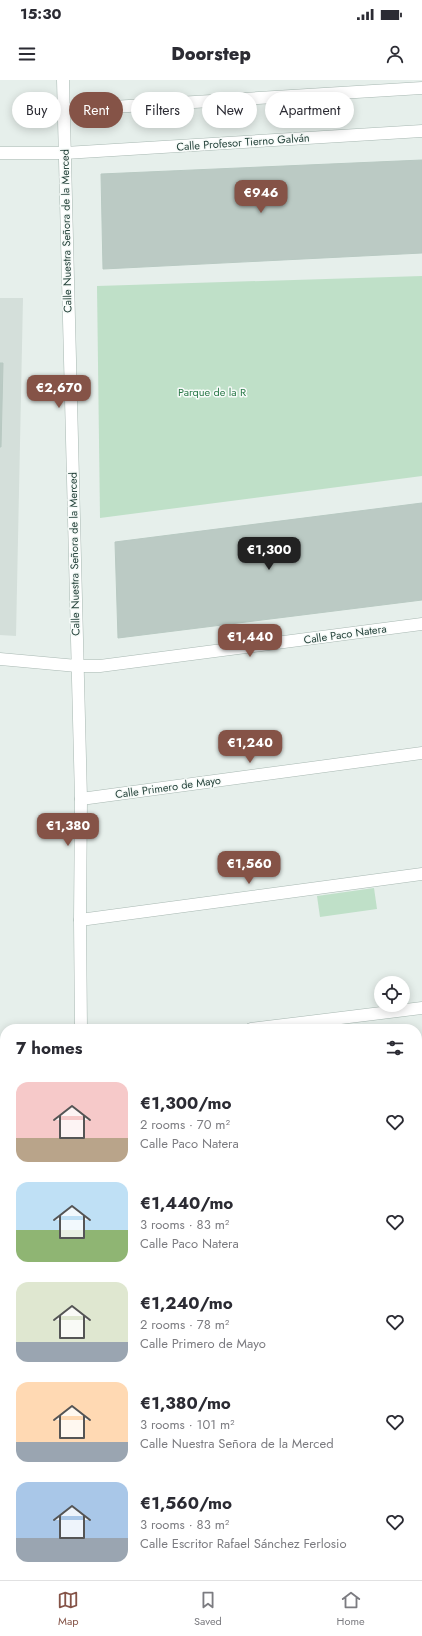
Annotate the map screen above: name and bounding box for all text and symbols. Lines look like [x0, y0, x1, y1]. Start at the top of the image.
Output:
text: 15:30 [20, 3, 61, 25]
text: Doorstep [171, 41, 251, 67]
icon: menu [16, 43, 38, 65]
icon: person [384, 43, 406, 65]
chip: Buy [12, 92, 61, 128]
chip: Rent [69, 92, 123, 128]
chip: Filters [131, 92, 194, 128]
chip: New [202, 92, 257, 128]
chip: Apartment [265, 92, 354, 128]
street label: Calle Profesor Tierno Galván [176, 129, 310, 155]
street label: Calle Nuestra Señora de la Merced [57, 149, 75, 313]
pin: €946 [237, 180, 285, 214]
text: €946 [244, 183, 278, 202]
pin: €2,670 [26, 375, 92, 409]
text: €2,670 [36, 378, 82, 397]
park label: Parque de la R [178, 384, 247, 400]
street label: Calle Nuestra Señora de la Merced [65, 472, 83, 636]
pin: €1,300 [236, 537, 302, 571]
text: €1,300 [247, 540, 291, 559]
street label: Calle Paco Natera [302, 620, 388, 648]
pin: €1,440 [217, 624, 283, 658]
text: €1,440 [227, 627, 273, 646]
pin: €1,240 [217, 730, 283, 764]
text: €1,240 [227, 733, 273, 752]
street label: Calle Primero de Mayo [114, 772, 222, 802]
pin: €1,380 [35, 813, 101, 847]
text: €1,380 [46, 816, 90, 835]
pin: €1,560 [216, 851, 282, 885]
text: €1,560 [226, 854, 272, 873]
map controls [374, 976, 410, 1012]
button: locate [374, 976, 410, 1012]
text: 7 homes [16, 1036, 83, 1060]
icon: filters [384, 1037, 406, 1059]
text: €1,300/mo [140, 1091, 231, 1115]
icon: home [48, 1098, 96, 1146]
icon: heart [384, 1111, 406, 1133]
text: 2 rooms · 70 m² [140, 1115, 230, 1134]
text: Calle Paco Natera [140, 1134, 239, 1153]
text: €1,440/mo [140, 1191, 233, 1215]
icon: home [48, 1198, 96, 1246]
icon: heart [384, 1211, 406, 1233]
text: 3 rooms · 83 m² [140, 1215, 229, 1234]
text: Calle Paco Natera [140, 1234, 239, 1253]
text: €1,240/mo [140, 1291, 233, 1315]
icon: home [48, 1298, 96, 1346]
icon: heart [384, 1311, 406, 1333]
text: 2 rooms · 78 m² [140, 1315, 229, 1334]
text: Calle Primero de Mayo [140, 1334, 266, 1353]
text: €1,380/mo [140, 1391, 231, 1415]
icon: home [48, 1398, 96, 1446]
icon: heart [384, 1411, 406, 1433]
text: 3 rooms · 101 m² [140, 1415, 235, 1434]
text: Calle Nuestra Señora de la Merced [140, 1434, 334, 1453]
text: €1,560/mo [140, 1491, 232, 1515]
icon: home [48, 1498, 96, 1546]
icon: heart [384, 1511, 406, 1533]
text: 3 rooms · 83 m² [140, 1515, 229, 1534]
text: Calle Escritor Rafael Sánchez Ferlosio [140, 1534, 347, 1553]
tab: Map [57, 1589, 79, 1629]
tab: Saved [194, 1589, 222, 1629]
tab: Home [337, 1589, 365, 1629]

